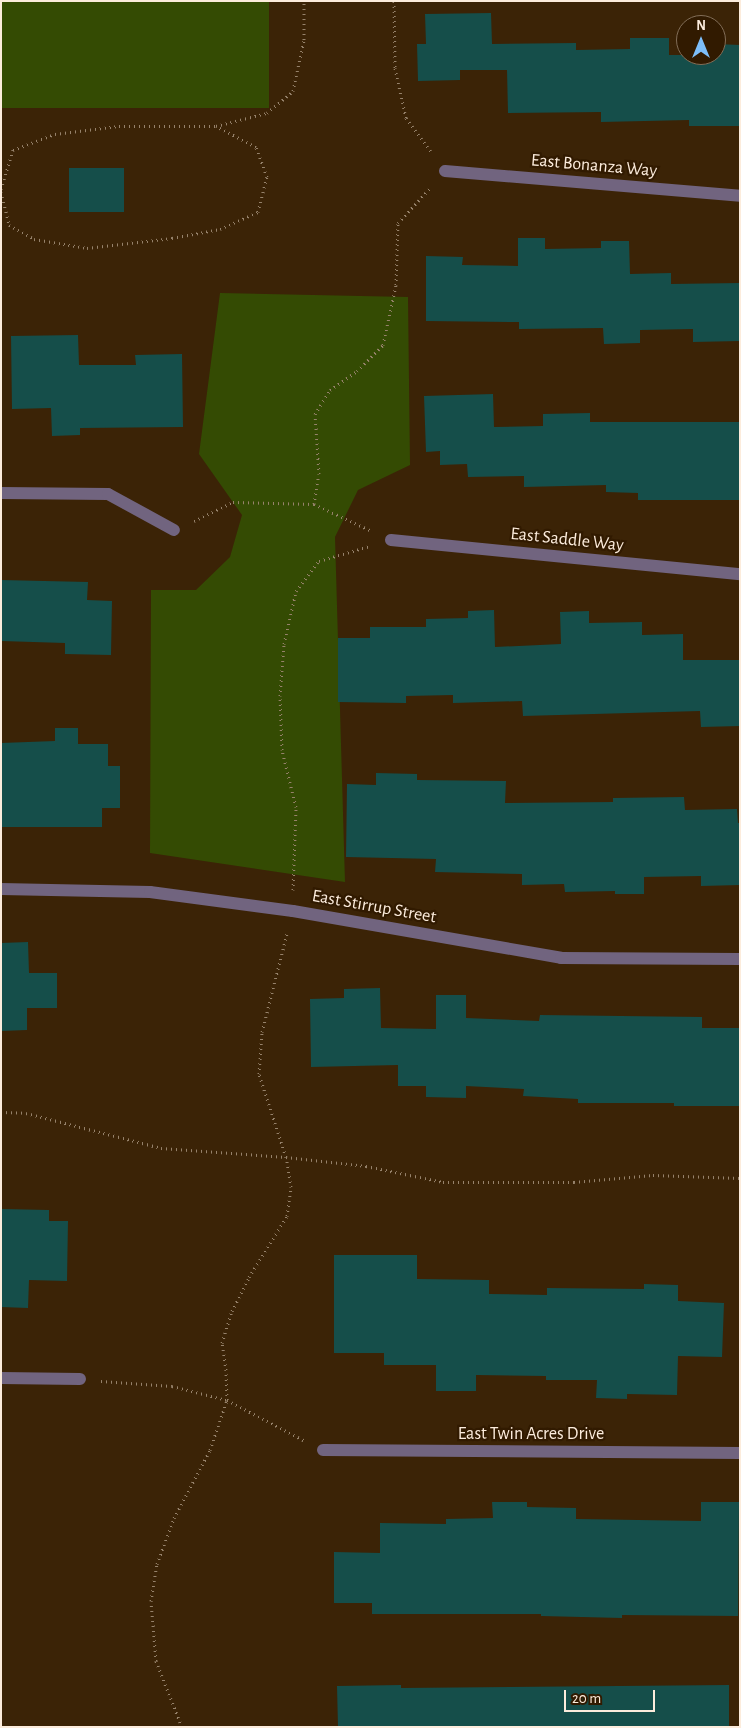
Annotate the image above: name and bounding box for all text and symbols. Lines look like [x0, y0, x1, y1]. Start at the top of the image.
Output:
north arrow [676, 15, 726, 65]
text: N [696, 19, 706, 33]
street label: East Bonanza Way [530, 150, 658, 182]
street label: East Saddle Way [509, 523, 625, 557]
street label: East Stirrup Street [310, 885, 438, 929]
street label: East Twin Acres Drive [458, 1423, 604, 1445]
scale bar [566, 1680, 657, 1712]
text: 20 m [572, 1691, 601, 1706]

